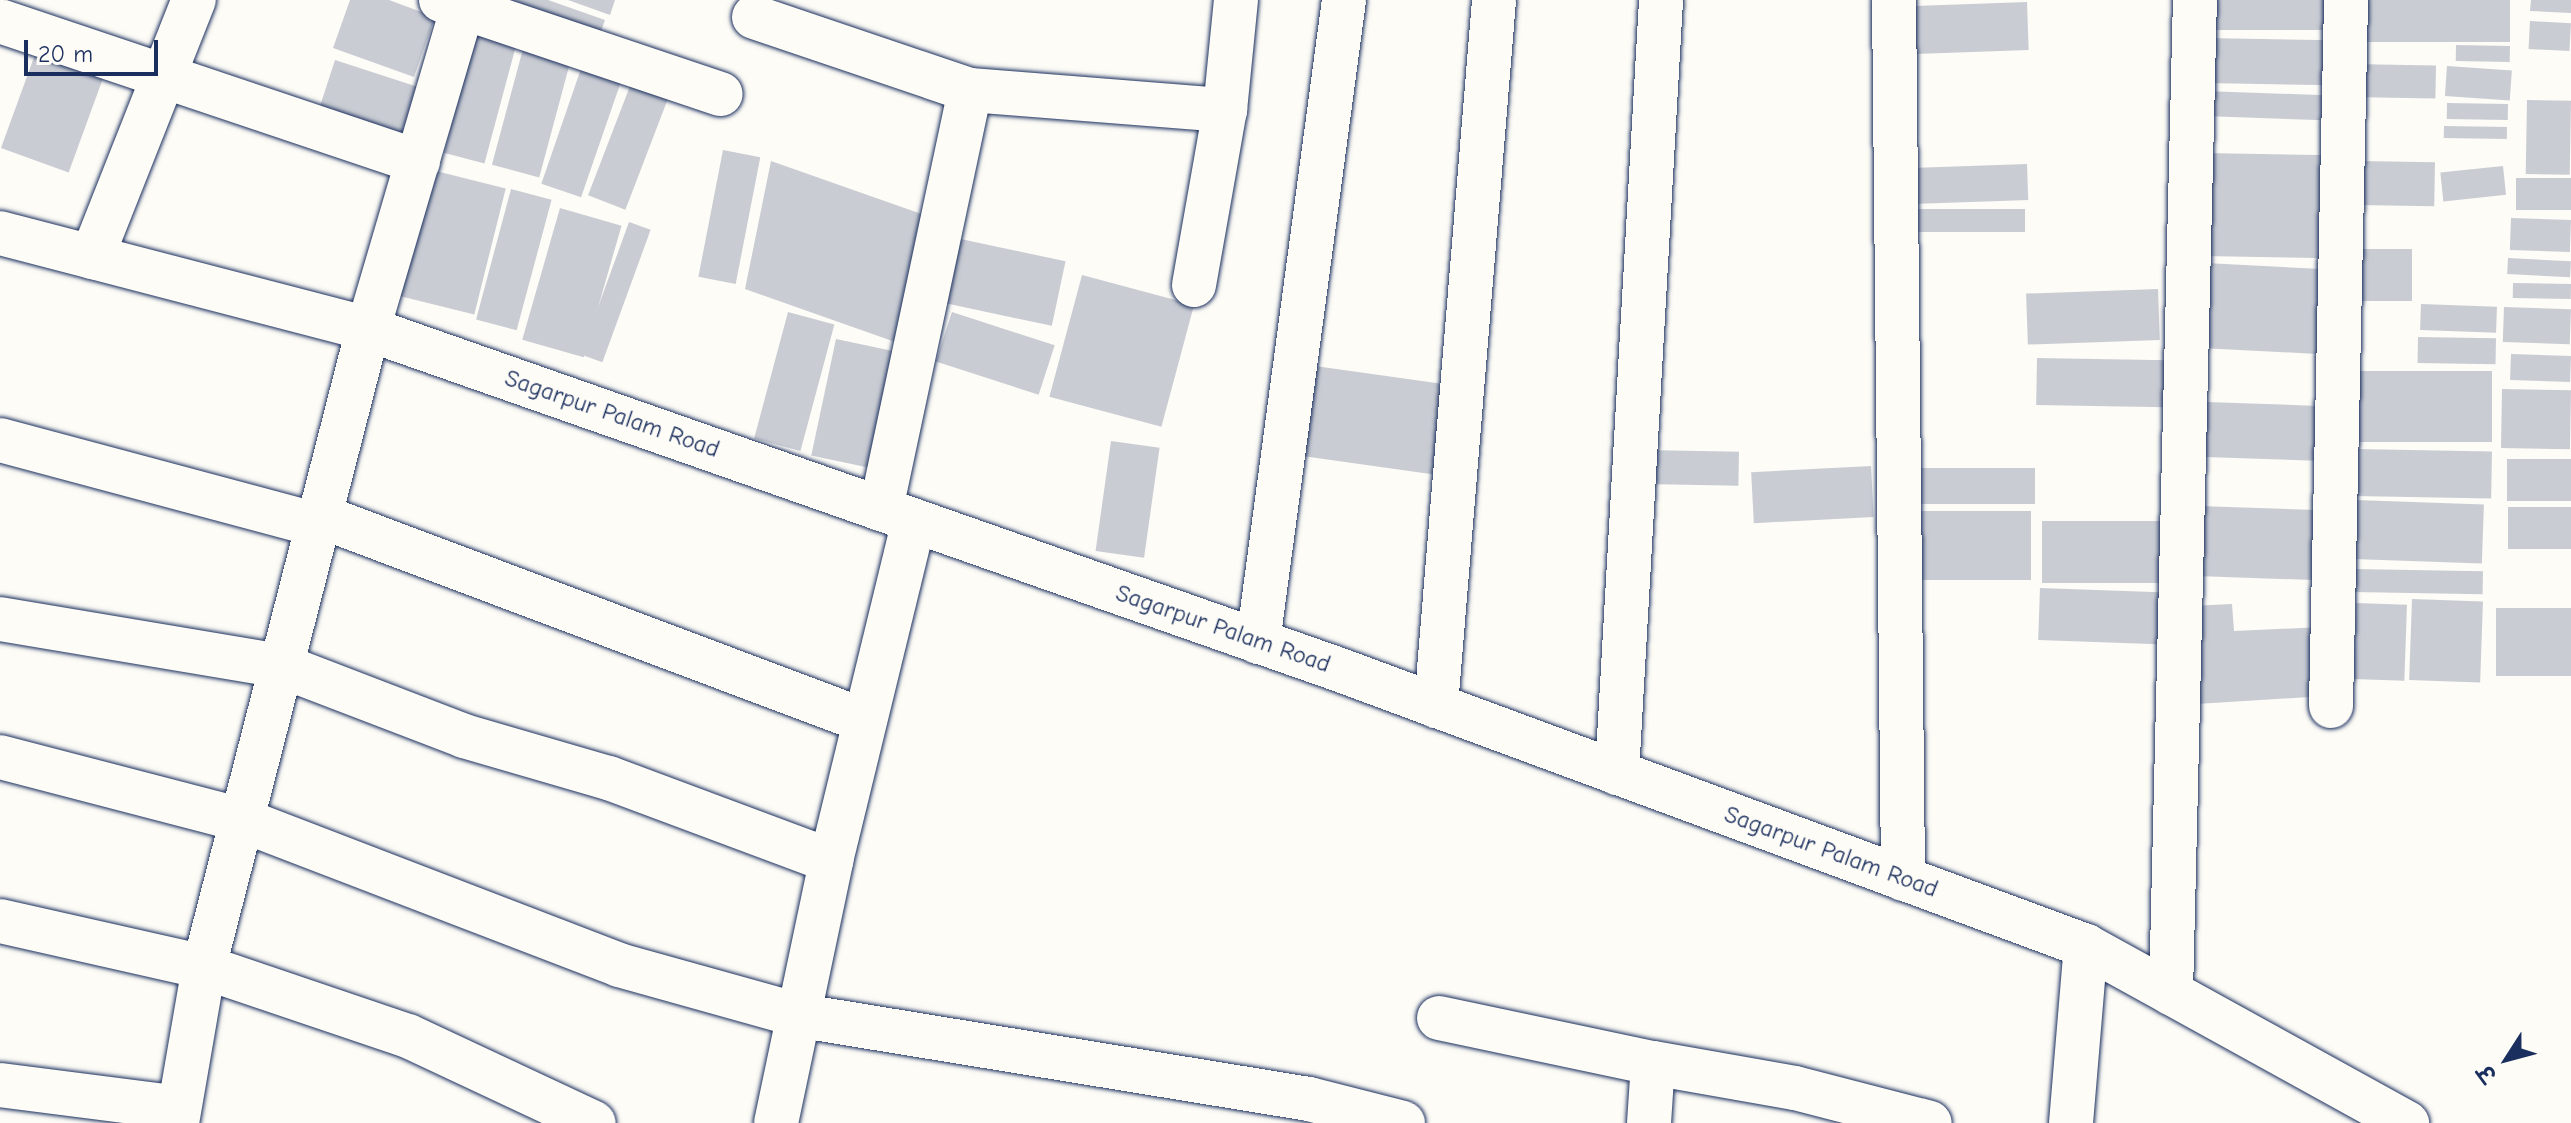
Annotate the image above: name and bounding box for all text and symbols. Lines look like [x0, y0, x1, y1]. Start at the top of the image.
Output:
scale bar [28, 24, 162, 74]
text: 20 m [38, 40, 93, 68]
street label: Sagarpur Palam Road [501, 364, 723, 464]
street label: Sagarpur Palam Road [1112, 579, 1334, 679]
street label: Sagarpur Palam Road [1720, 800, 1942, 904]
north arrow [2467, 1019, 2547, 1099]
text: उ [2473, 1060, 2502, 1087]

